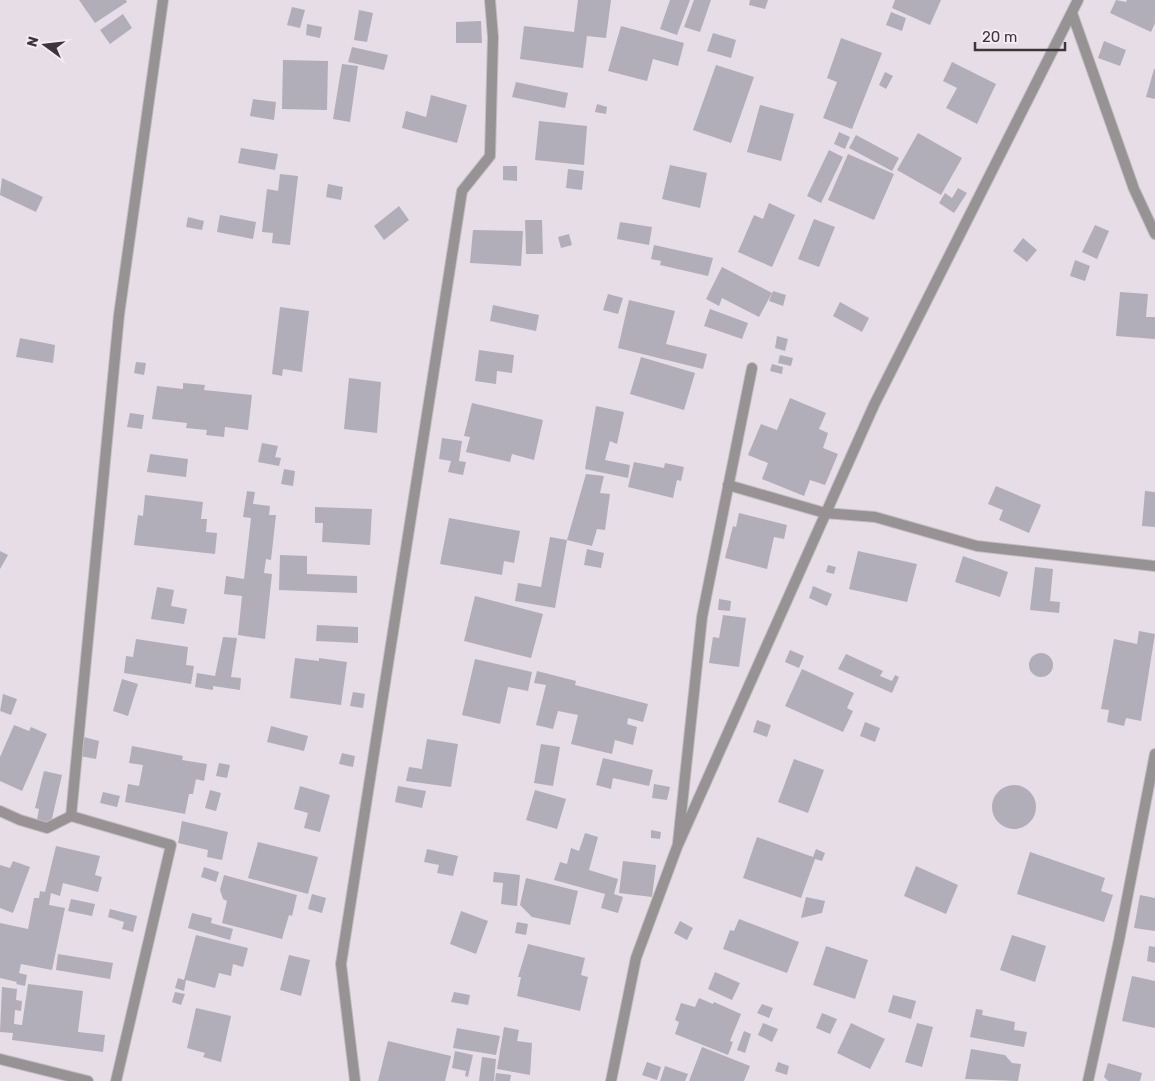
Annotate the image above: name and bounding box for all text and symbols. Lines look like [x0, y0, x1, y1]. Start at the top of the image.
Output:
north arrow [20, 20, 70, 70]
scale bar [975, 20, 1065, 52]
text: 20 m [982, 28, 1017, 46]
text: N [23, 35, 42, 49]

